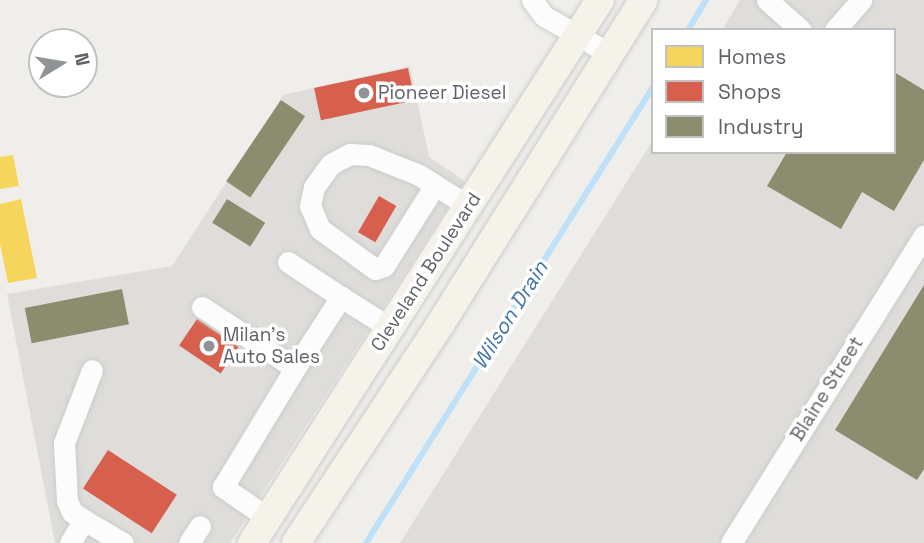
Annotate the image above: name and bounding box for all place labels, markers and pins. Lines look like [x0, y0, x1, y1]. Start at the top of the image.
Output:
place label: Pioneer Diesel [378, 82, 506, 104]
marker: Pioneer Diesel [356, 85, 372, 101]
place label: Milan's Auto Sales [223, 324, 320, 368]
marker: Milan's Auto Sales [201, 338, 217, 354]

